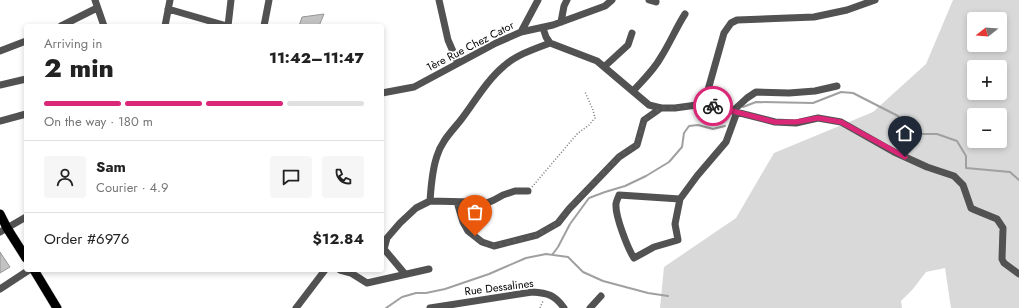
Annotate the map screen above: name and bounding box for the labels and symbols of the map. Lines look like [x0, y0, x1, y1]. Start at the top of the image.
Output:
north arrow [967, 12, 1007, 52]
street label: 1ère Rue Chez Cator [423, 17, 517, 75]
courier [693, 86, 733, 126]
pin [888, 116, 922, 157]
pin [458, 195, 492, 236]
street label: Rue Dessalines [464, 275, 535, 299]

